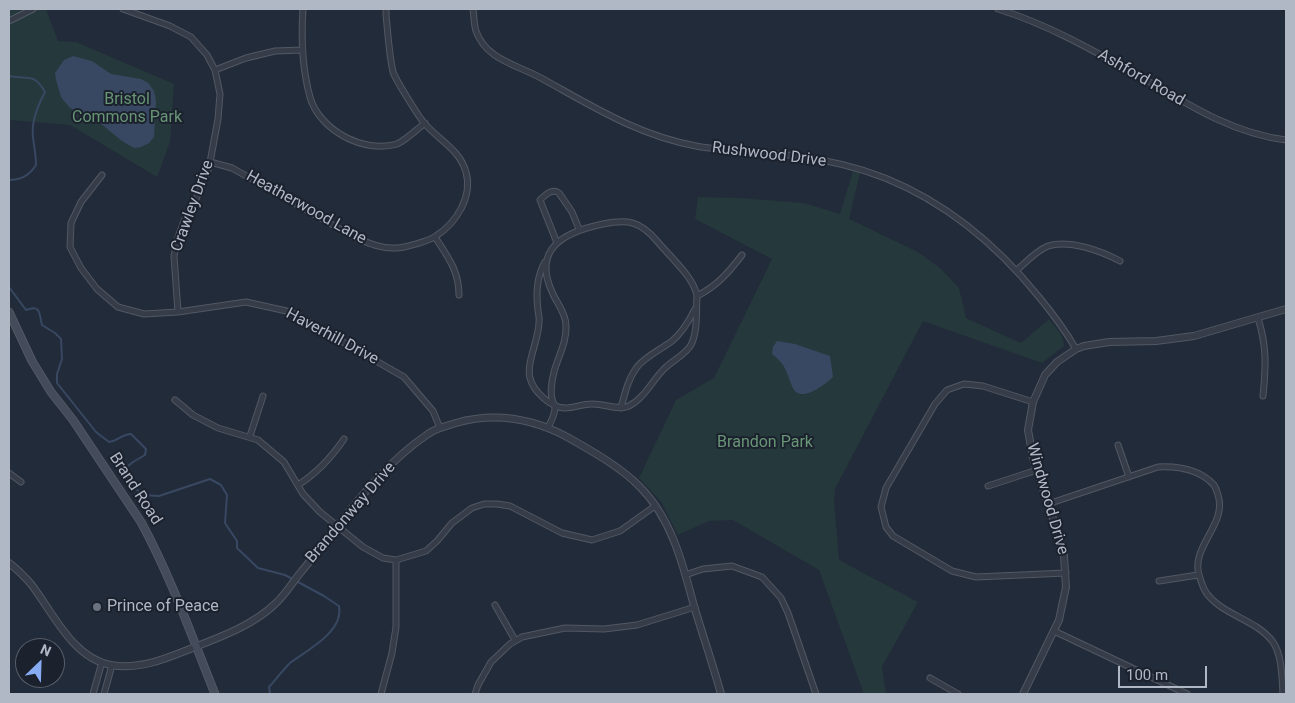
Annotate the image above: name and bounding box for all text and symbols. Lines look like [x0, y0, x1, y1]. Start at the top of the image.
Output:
street label: Ashford Road [1094, 45, 1188, 111]
park label: Bristol Commons Park [72, 90, 182, 128]
street label: Rushwood Drive [711, 138, 827, 172]
street label: Crawley Drive [168, 158, 218, 254]
street label: Heatherwood Lane [242, 167, 370, 249]
street label: Haverhill Drive [282, 305, 382, 369]
park label: Brandon Park [717, 433, 813, 453]
street label: Windwood Drive [1022, 441, 1072, 557]
street label: Brand Road [105, 449, 165, 529]
street label: Brandonway Drive [302, 459, 400, 567]
place label: Prince of Peace [107, 597, 219, 617]
marker: Prince of Peace [91, 601, 103, 613]
north arrow [15, 638, 65, 688]
text: N [38, 641, 53, 660]
scale bar [1120, 656, 1209, 688]
text: 100 m [1126, 666, 1168, 684]

